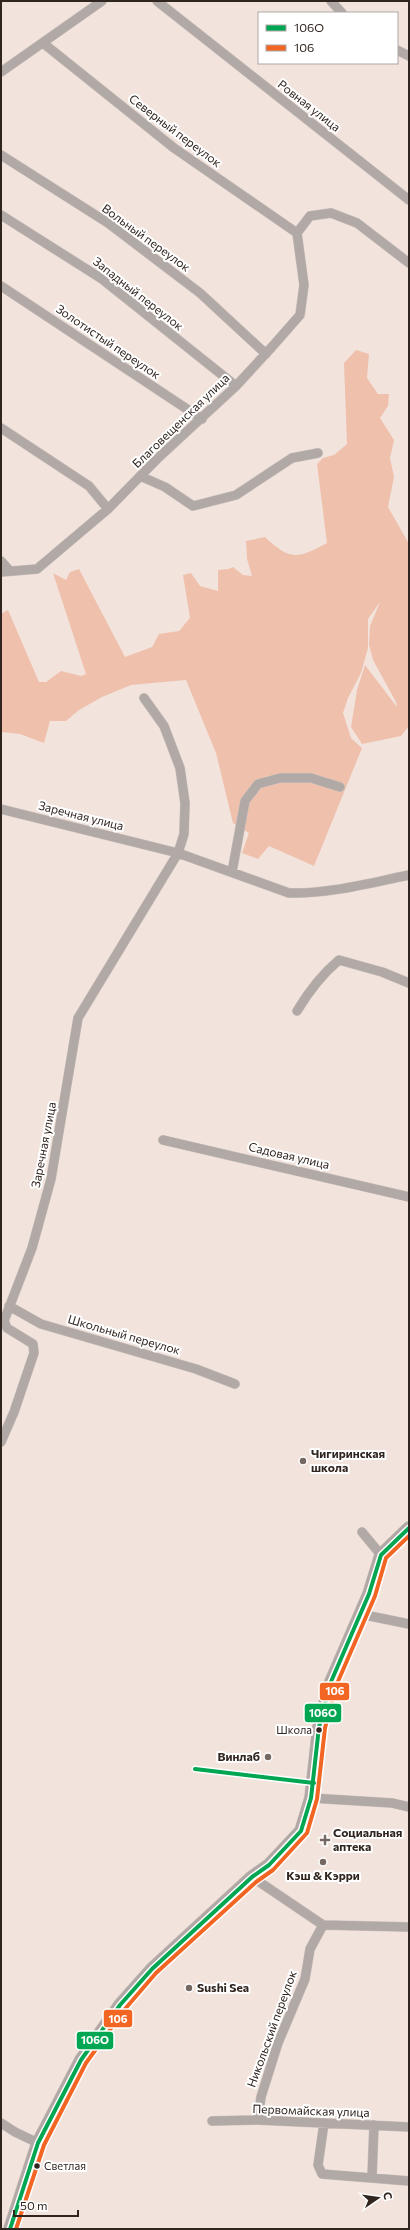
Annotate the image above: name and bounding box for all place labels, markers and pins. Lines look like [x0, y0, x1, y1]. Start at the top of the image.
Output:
place label: Чигиринская школа [311, 1446, 385, 1474]
marker: Чигиринская школа [298, 1456, 308, 1466]
place label: Школа [276, 1723, 312, 1736]
marker: Школа [314, 1725, 324, 1735]
place label: Винлаб [217, 1749, 260, 1763]
marker: Винлаб [263, 1752, 273, 1762]
place label: Социальная аптека [333, 1825, 402, 1853]
marker: Социальная аптека [320, 1835, 330, 1845]
marker: Кэш & Кэрри [318, 1857, 328, 1867]
place label: Кэш & Кэрри [286, 1868, 360, 1882]
place label: Sushi Sea [197, 1980, 249, 1994]
marker: Sushi Sea [184, 1983, 194, 1993]
place label: Светлая [44, 2159, 86, 2172]
marker: Светлая [32, 2161, 42, 2171]

